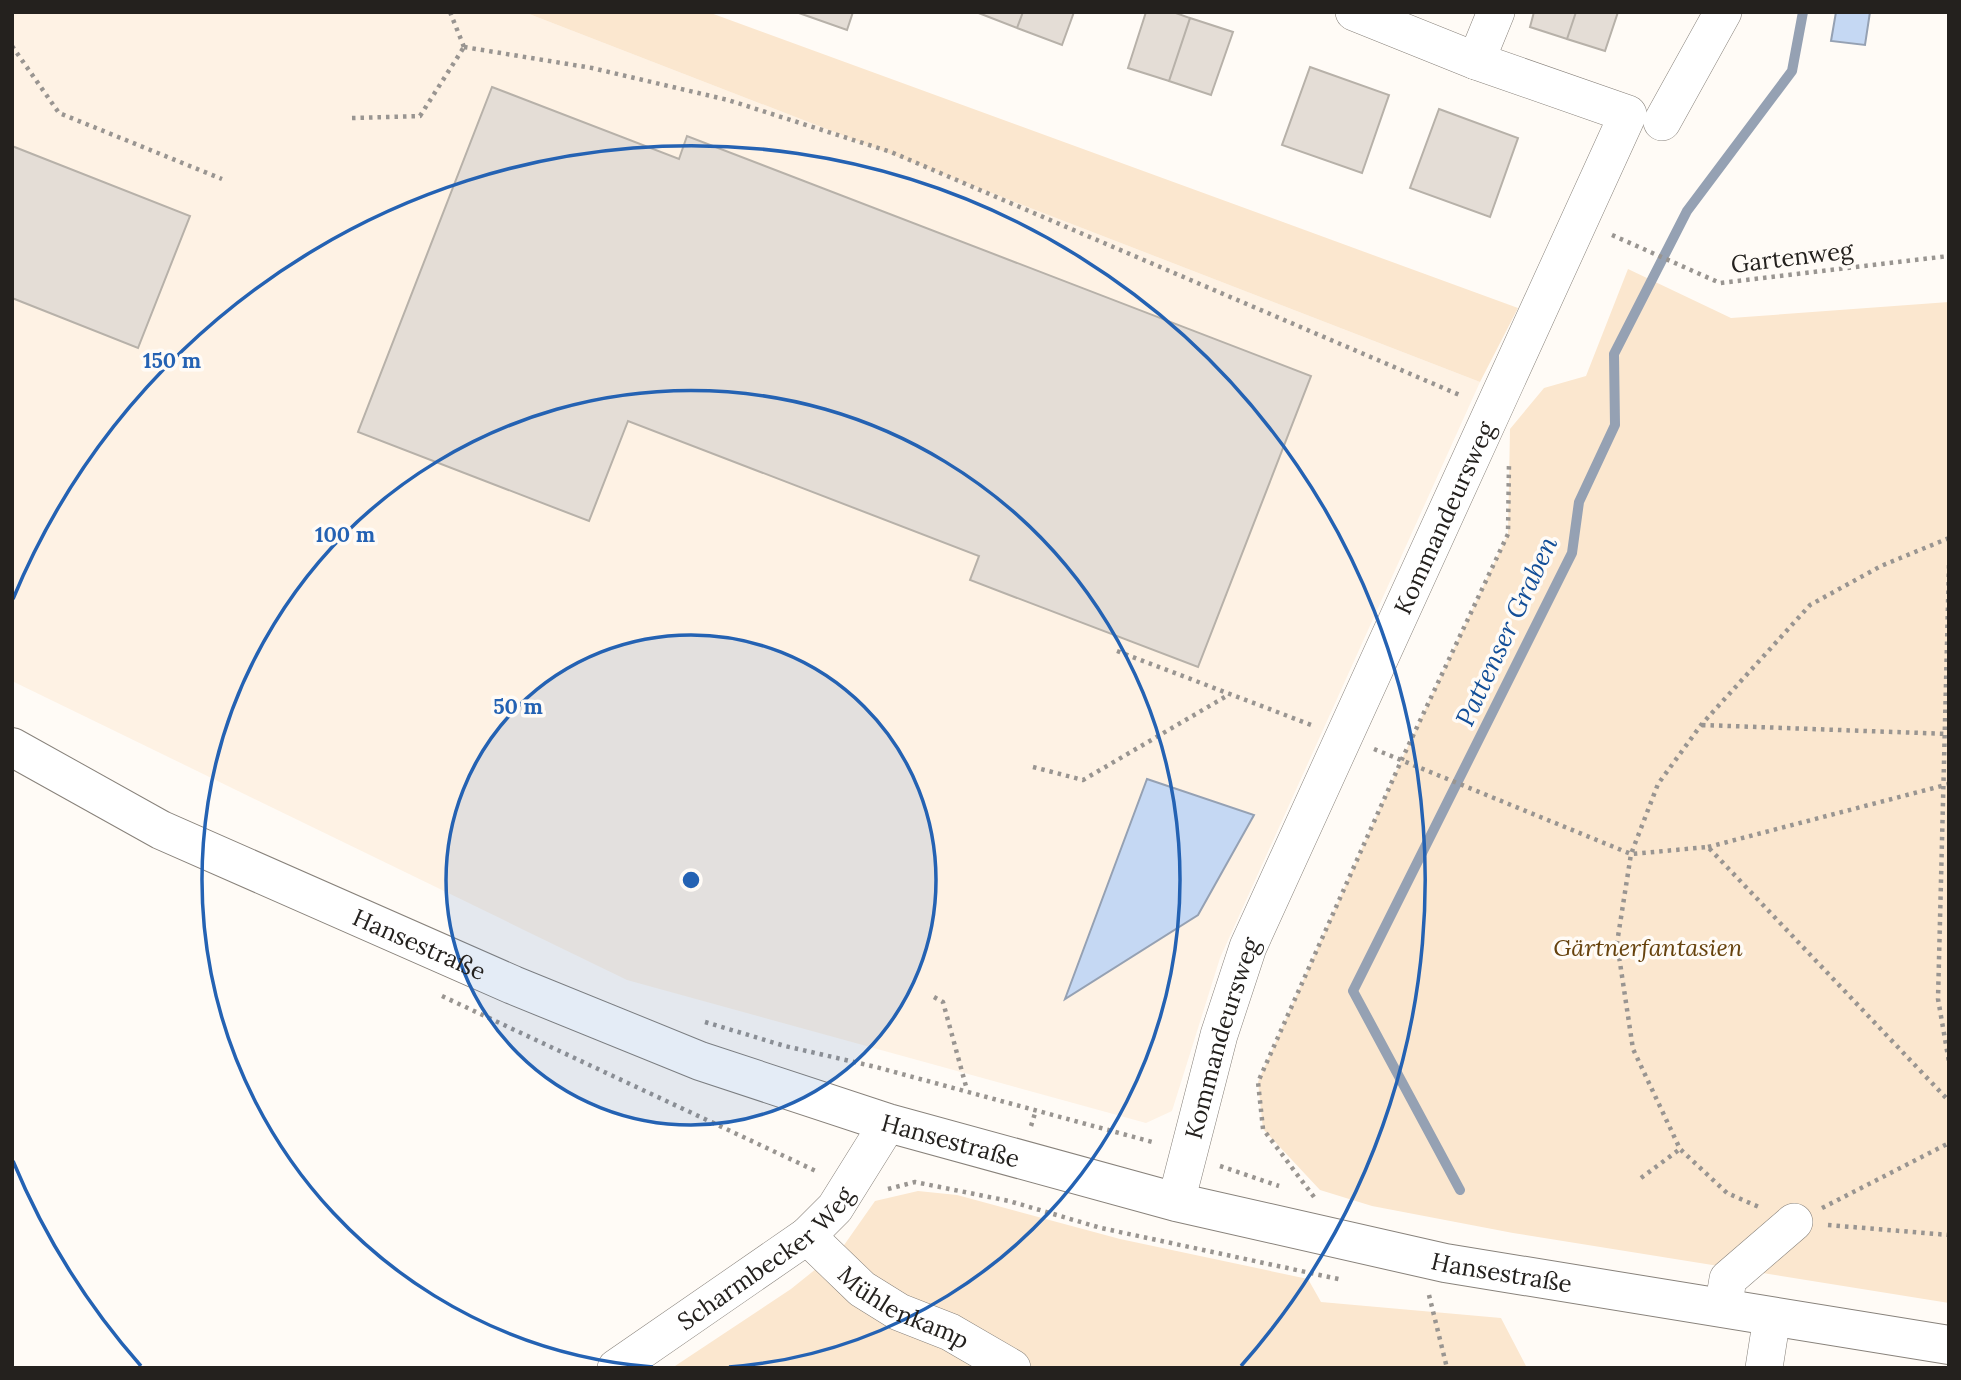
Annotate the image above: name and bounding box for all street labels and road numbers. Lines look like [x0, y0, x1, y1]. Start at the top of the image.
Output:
street label: Gartenweg [1729, 234, 1856, 280]
street label: Kommandeursweg [1386, 416, 1502, 619]
street label: Hansestraße [348, 901, 491, 987]
street label: Kommandeursweg [1177, 932, 1266, 1142]
street label: Hansestraße [878, 1106, 1023, 1174]
street label: Scharmbecker Weg [671, 1180, 860, 1337]
street label: Hansestraße [1428, 1245, 1574, 1299]
street label: Mühlenkamp [832, 1259, 975, 1356]

